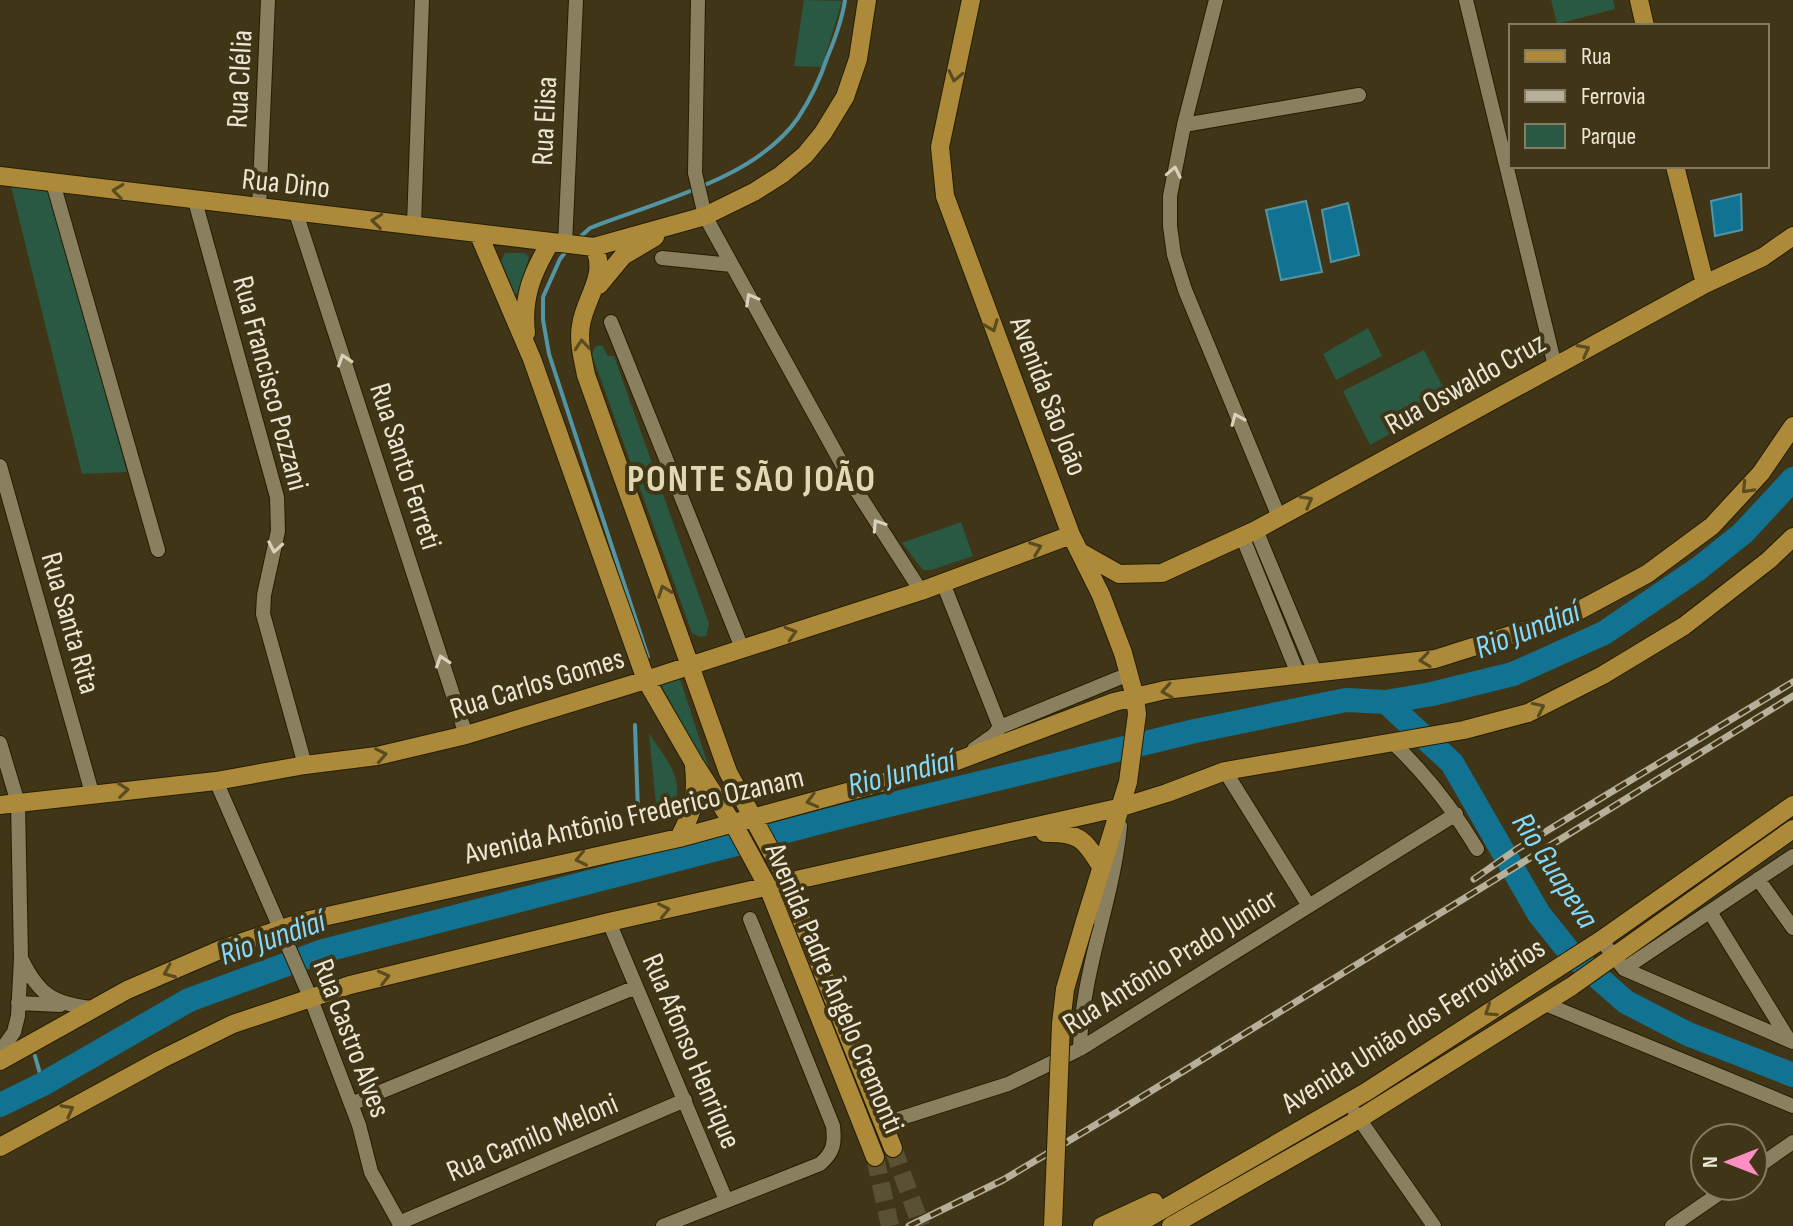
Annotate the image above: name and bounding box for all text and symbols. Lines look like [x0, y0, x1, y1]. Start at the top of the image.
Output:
legend [1509, 24, 1769, 168]
street label: Rua Clélia [219, 29, 261, 129]
text: Rua [1581, 42, 1611, 71]
one-way arrow [947, 69, 964, 83]
street label: Rua Elisa [525, 76, 565, 166]
text: Ferrovia [1581, 82, 1646, 111]
text: Parque [1581, 122, 1636, 151]
street label: Rua Dino [240, 161, 332, 207]
one-way arrow [1165, 165, 1182, 178]
one-way arrow [112, 183, 125, 200]
one-way arrow [370, 213, 383, 230]
street label: Rua Francisco Pozzani [224, 272, 316, 494]
one-way arrow [745, 292, 760, 307]
street label: Avenida São João [1001, 311, 1095, 481]
one-way arrow [982, 318, 999, 332]
street label: Rua Oswaldo Cruz [1379, 325, 1552, 443]
one-way arrow [574, 338, 591, 351]
one-way arrow [1575, 344, 1590, 360]
one-way arrow [338, 354, 354, 368]
street label: Rua Santo Ferreti [361, 379, 449, 554]
one-way arrow [1231, 413, 1247, 427]
district label: PONTE SÃO JOÃO [627, 457, 877, 502]
one-way arrow [1741, 479, 1756, 493]
one-way arrow [1298, 496, 1313, 511]
one-way arrow [873, 519, 888, 534]
one-way arrow [268, 541, 285, 554]
one-way arrow [1028, 541, 1042, 558]
street label: Rua Santa Rita [33, 548, 107, 698]
one-way arrow [657, 585, 674, 599]
water label: Rio Jundiaí [1470, 592, 1588, 668]
one-way arrow [783, 626, 797, 642]
street label: Rua Carlos Gomes [446, 640, 629, 727]
one-way arrow [1418, 651, 1431, 668]
one-way arrow [435, 654, 451, 668]
one-way arrow [1160, 682, 1173, 699]
one-way arrow [1530, 702, 1545, 718]
water label: Rio Jundiaí [844, 741, 962, 806]
one-way arrow [373, 747, 387, 764]
street label: Avenida Antônio Frederico Ozanam [460, 759, 807, 873]
one-way arrow [117, 782, 130, 799]
one-way arrow [805, 792, 819, 809]
water label: Rio Guapeva [1503, 806, 1607, 936]
street label: Avenida Padre Ângelo Cremonti [756, 837, 912, 1139]
one-way arrow [574, 850, 588, 867]
street label: Rua Antônio Prado Junior [1057, 881, 1285, 1042]
water label: Rio Jundiaí [215, 901, 333, 975]
one-way arrow [657, 902, 670, 919]
street label: Avenida União dos Ferroviários [1274, 930, 1552, 1122]
street label: Rua Afonso Henrique [634, 948, 748, 1154]
street label: Rua Castro Alves [304, 954, 398, 1123]
one-way arrow [163, 963, 177, 979]
one-way arrow [377, 969, 390, 986]
one-way arrow [1485, 1001, 1499, 1016]
street label: Rua Camilo Meloni [441, 1086, 623, 1190]
one-way arrow [60, 1104, 74, 1120]
north arrow [1689, 1122, 1769, 1202]
text: N [1697, 1156, 1724, 1168]

